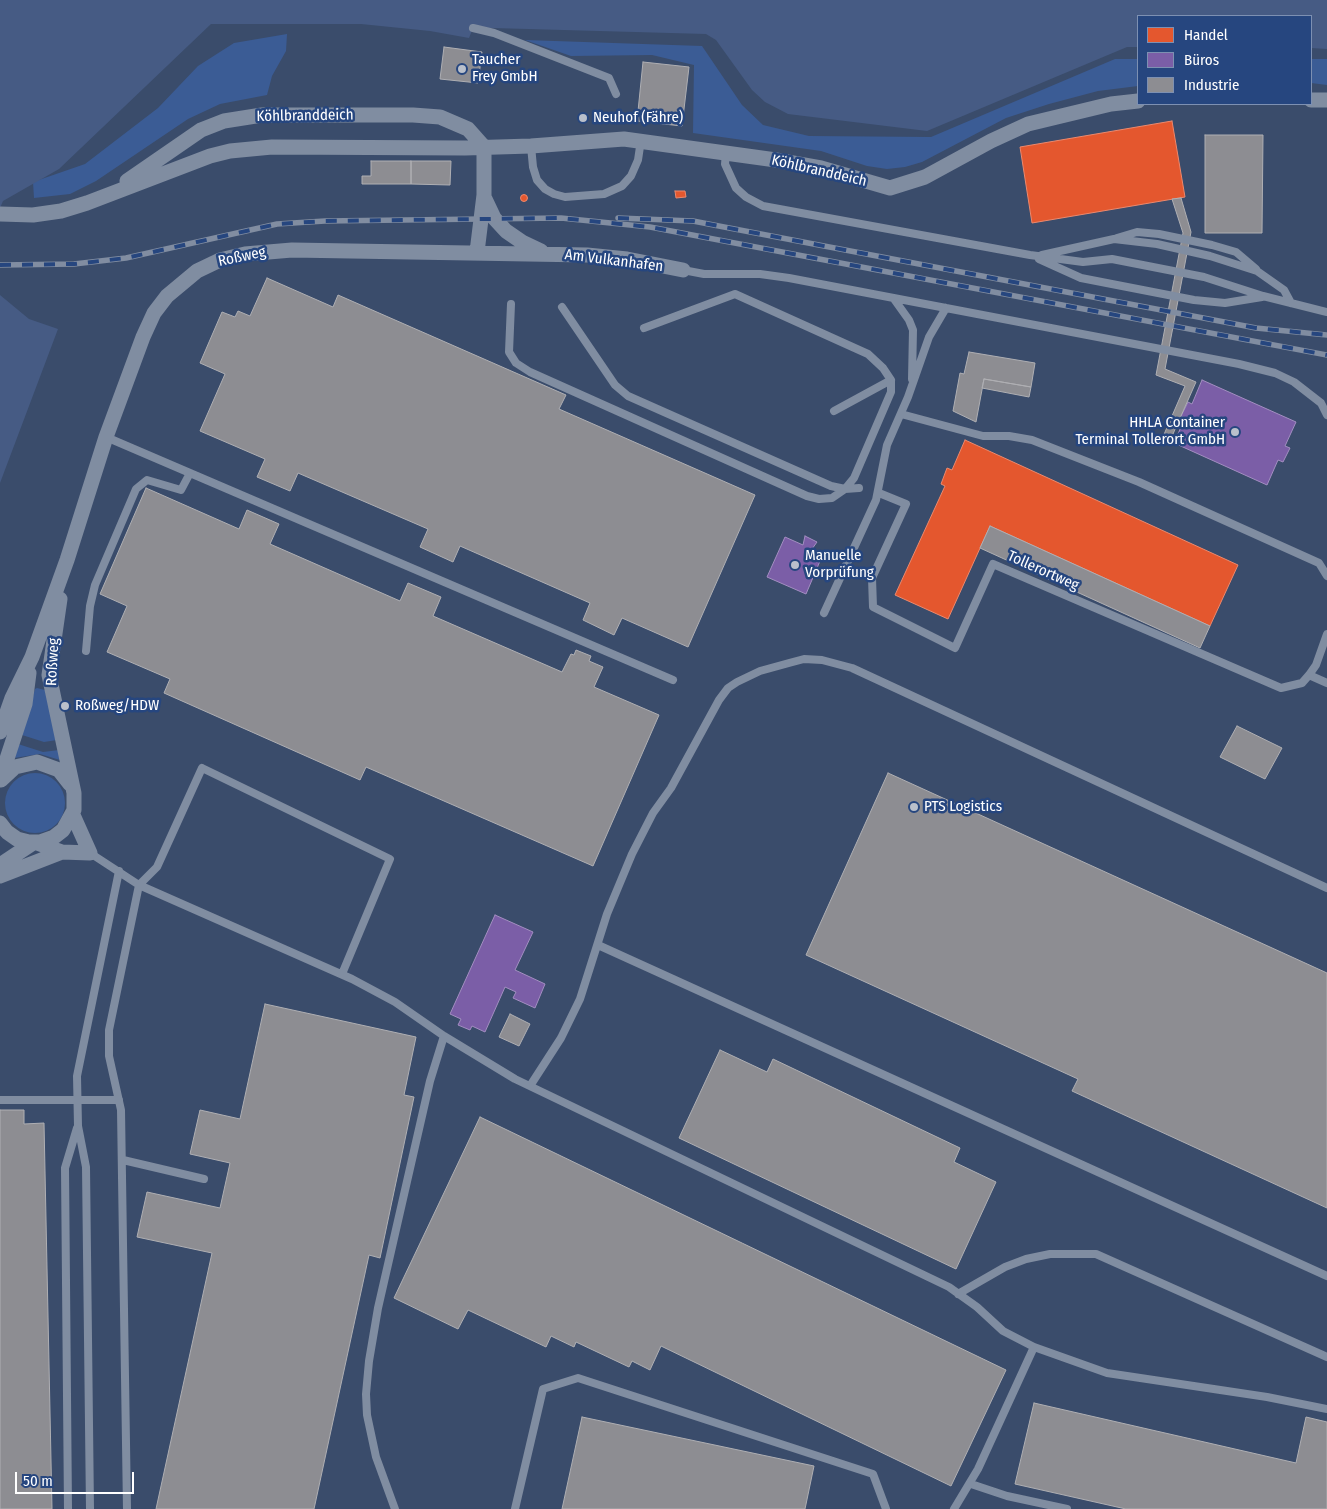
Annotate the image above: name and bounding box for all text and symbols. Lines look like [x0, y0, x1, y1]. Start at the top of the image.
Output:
legend [1137, 15, 1312, 105]
text: Handel [1184, 26, 1228, 44]
place label: Taucher Frey GmbH [472, 51, 538, 86]
text: Büros [1184, 51, 1219, 69]
marker: Taucher Frey GmbH [456, 63, 468, 75]
text: Industrie [1184, 76, 1239, 94]
street label: Köhlbranddeich [256, 106, 354, 126]
place label: Neuhof (Fähre) [593, 109, 683, 127]
marker: Neuhof (Fähre) [577, 112, 589, 124]
street label: Köhlbranddeich [770, 151, 868, 191]
street label: Roßweg [217, 243, 267, 271]
street label: Am Vulkanhafen [564, 246, 664, 276]
place label: HHLA Container Terminal Tollerort GmbH [1075, 414, 1225, 449]
marker: HHLA Container Terminal Tollerort GmbH [1229, 426, 1241, 438]
place label: Manuelle Vorprüfung [805, 547, 874, 582]
street label: Tollerortweg [1004, 547, 1082, 595]
marker: Manuelle Vorprüfung [789, 559, 801, 571]
street label: Roßweg [43, 638, 63, 686]
place label: Roßweg/HDW [75, 697, 159, 715]
marker: Roßweg/HDW [59, 700, 71, 712]
place label: PTS Logistics [924, 798, 1002, 816]
marker: PTS Logistics [908, 801, 920, 813]
scale bar [18, 1462, 136, 1494]
text: 50 m [23, 1472, 53, 1490]

